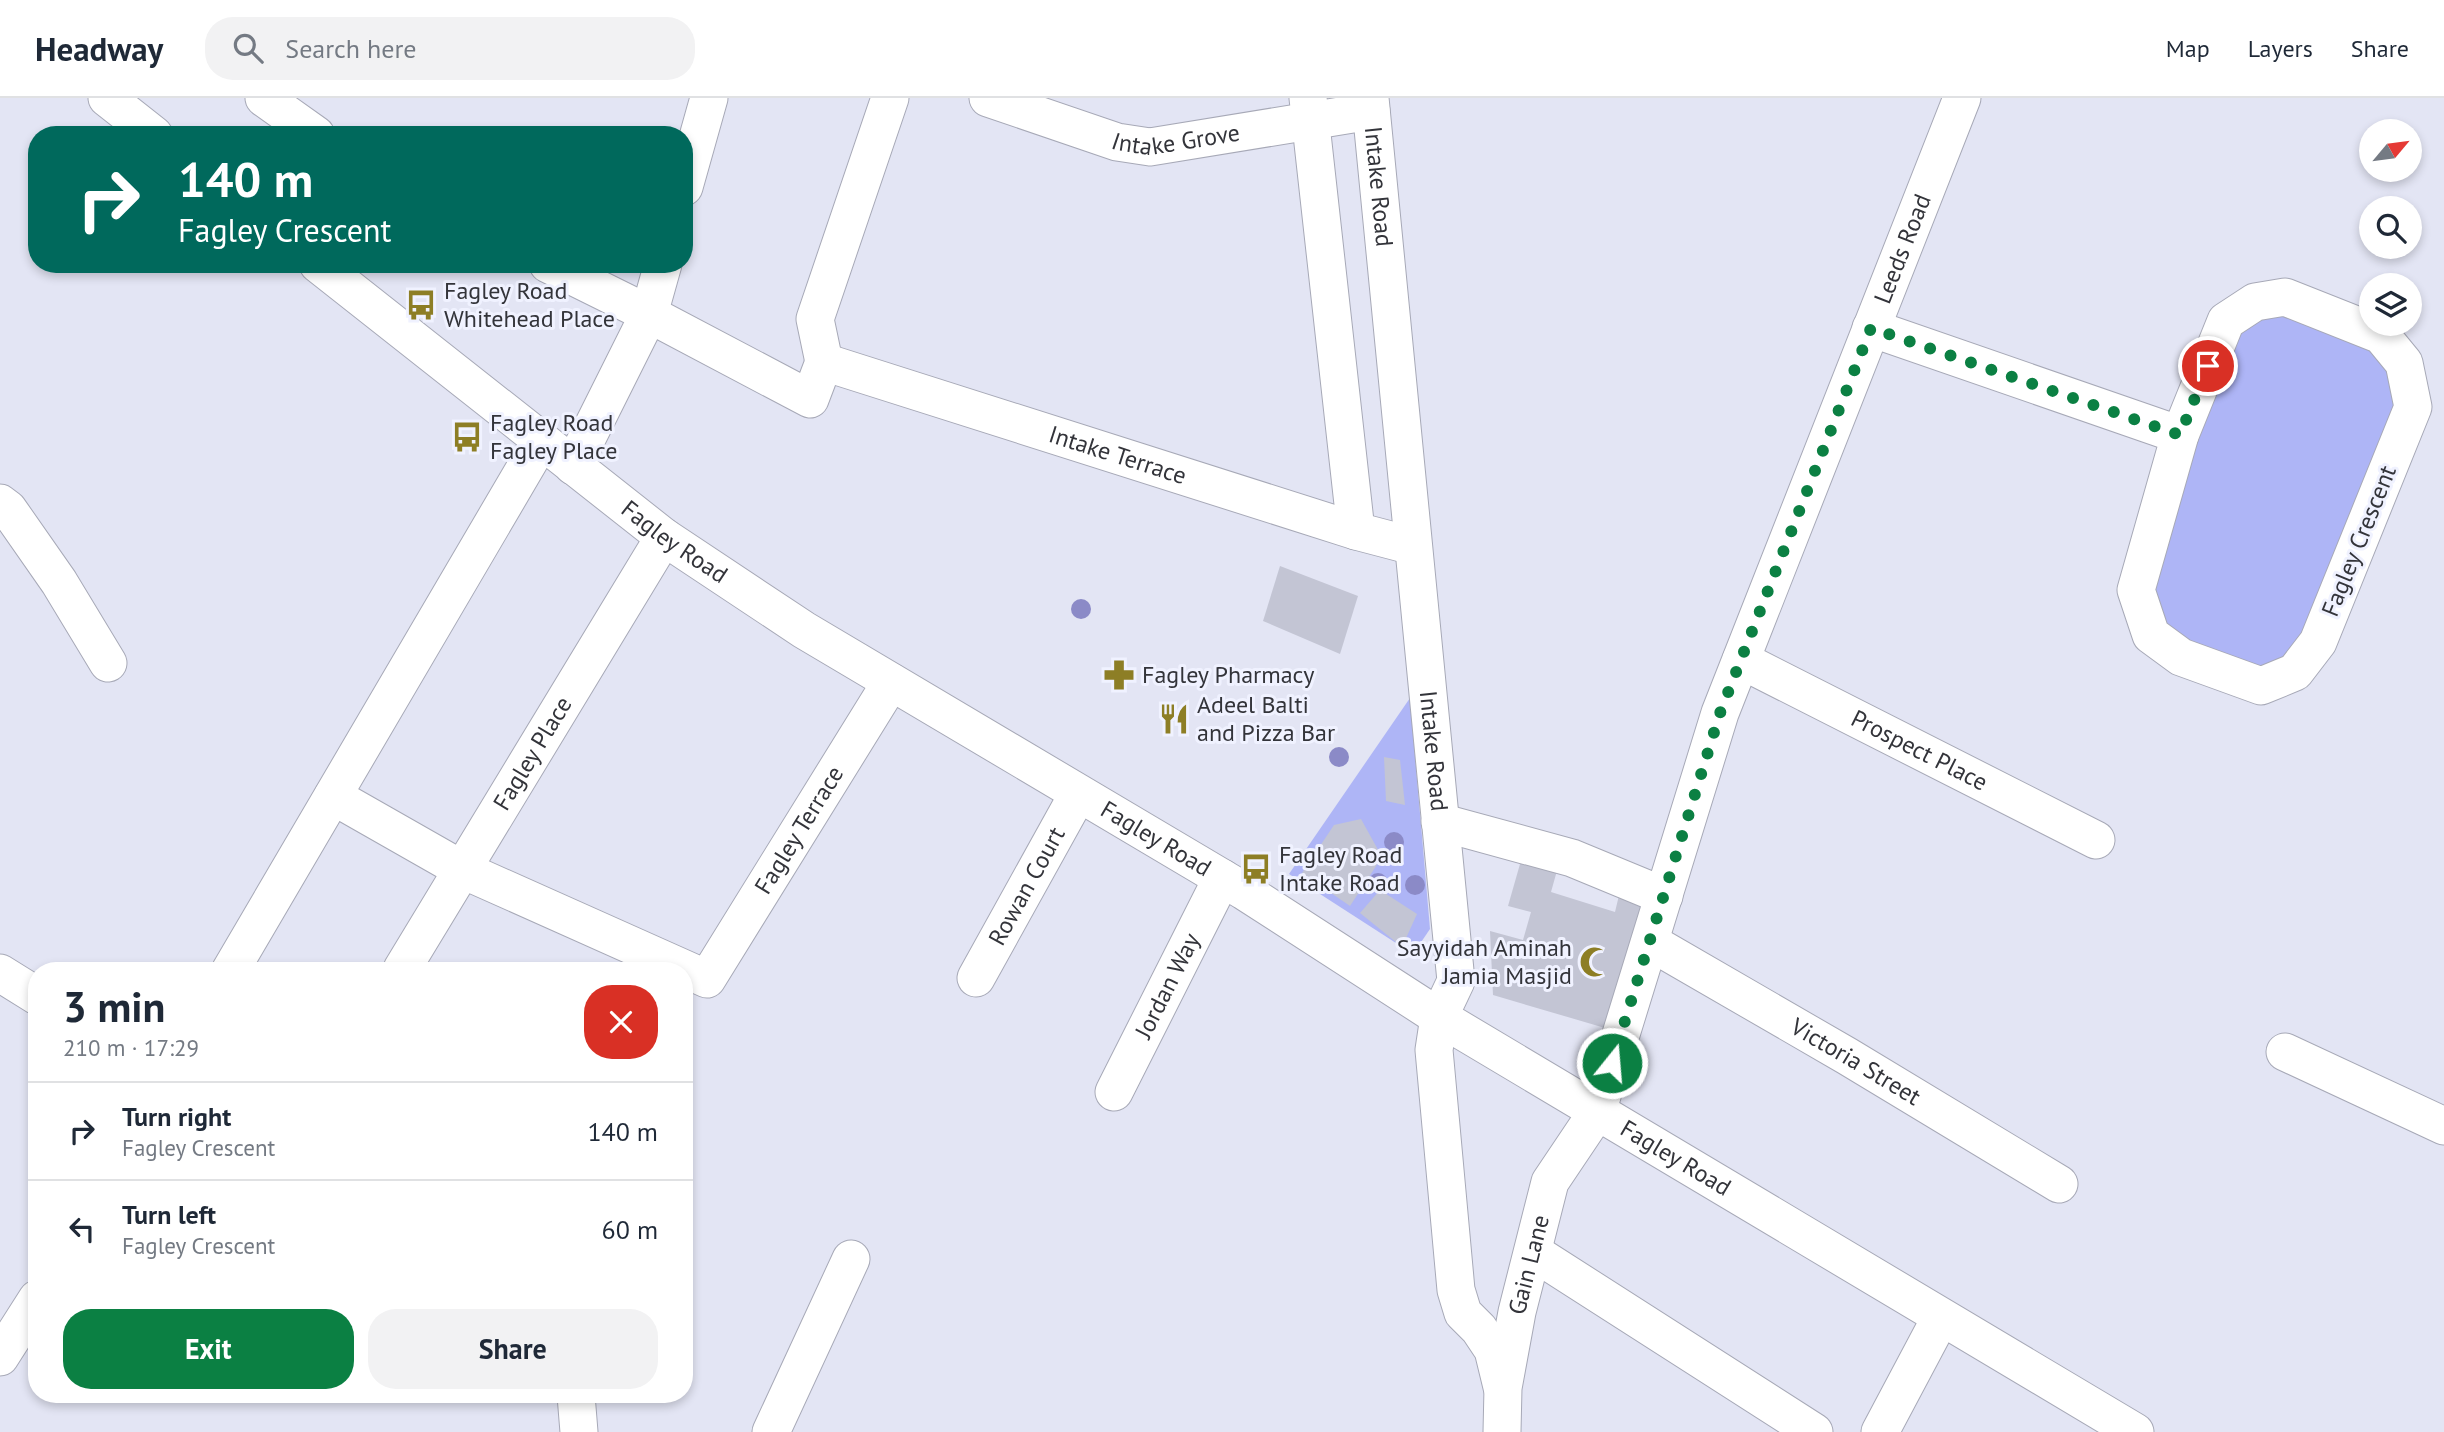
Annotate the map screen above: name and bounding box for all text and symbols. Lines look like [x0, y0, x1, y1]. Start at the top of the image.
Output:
search box [205, 17, 695, 80]
text: Headway [35, 27, 163, 70]
icon: search [229, 29, 267, 67]
text: Search here [285, 32, 416, 65]
text: Map [2166, 33, 2210, 64]
text: Layers [2248, 33, 2313, 64]
text: Share [2351, 33, 2409, 64]
street label: Intake Grove [1108, 117, 1242, 162]
north arrow [2359, 119, 2422, 182]
map controls [2359, 119, 2422, 336]
street label: Intake Road [1358, 125, 1400, 248]
text: 140 m [178, 147, 313, 211]
icon: right [63, 154, 154, 245]
street label: Leeds Road [1867, 189, 1938, 308]
button: search [2359, 196, 2422, 259]
text: Fagley Crescent [178, 209, 391, 251]
button: layers [2359, 273, 2422, 336]
place label: Fagley Road Whitehead Place [444, 275, 615, 334]
bus stop icon: Fagley Road Whitehead Place [404, 288, 438, 322]
pin [2178, 336, 2238, 396]
icon: arrive [2189, 347, 2227, 385]
place label: Fagley Road Fagley Place [490, 407, 617, 466]
street label: Intake Terrace [1045, 418, 1190, 491]
bus stop icon: Fagley Road Fagley Place [450, 420, 484, 454]
street label: Fagley Crescent [2314, 461, 2403, 621]
street label: Fagley Road [615, 493, 734, 590]
pharmacy icon: Fagley Pharmacy [1102, 658, 1136, 692]
place label: Fagley Pharmacy [1142, 659, 1314, 690]
place label: Adeel Balti and Pizza Bar [1197, 689, 1335, 748]
street label: Intake Road [1413, 689, 1455, 813]
street label: Fagley Place [486, 691, 579, 816]
restaurant icon: Adeel Balti and Pizza Bar [1157, 702, 1191, 736]
street label: Prospect Place [1846, 703, 1993, 797]
street label: Fagley Terrace [747, 760, 850, 900]
street label: Fagley Road [1095, 793, 1217, 883]
street label: Rowan Court [981, 821, 1072, 951]
place label: Fagley Road Intake Road [1279, 839, 1402, 898]
bus stop icon: Fagley Road Intake Road [1239, 852, 1273, 886]
street label: Jordan Way [1127, 928, 1207, 1044]
place label: Sayyidah Aminah Jamia Masjid [1397, 932, 1572, 991]
mosque icon: Sayyidah Aminah Jamia Masjid [1578, 945, 1612, 979]
text: 3 min [63, 979, 165, 1034]
button: close [584, 985, 658, 1059]
street label: Victoria Street [1784, 1010, 1927, 1112]
position arrow [1575, 1026, 1649, 1100]
text: 210 m · 17:29 [63, 1033, 199, 1062]
text: Turn right [122, 1100, 231, 1133]
icon: right [63, 1112, 101, 1150]
street label: Fagley Road [1615, 1113, 1737, 1203]
text: 140 m [587, 1115, 658, 1148]
text: Fagley Crescent [122, 1133, 275, 1162]
text: Turn left [122, 1198, 216, 1231]
icon: left [63, 1210, 101, 1248]
street label: Gain Lane [1501, 1212, 1556, 1318]
text: 60 m [602, 1213, 658, 1246]
text: Fagley Crescent [122, 1231, 275, 1260]
button: Exit [63, 1309, 354, 1389]
button: Share [368, 1309, 658, 1389]

